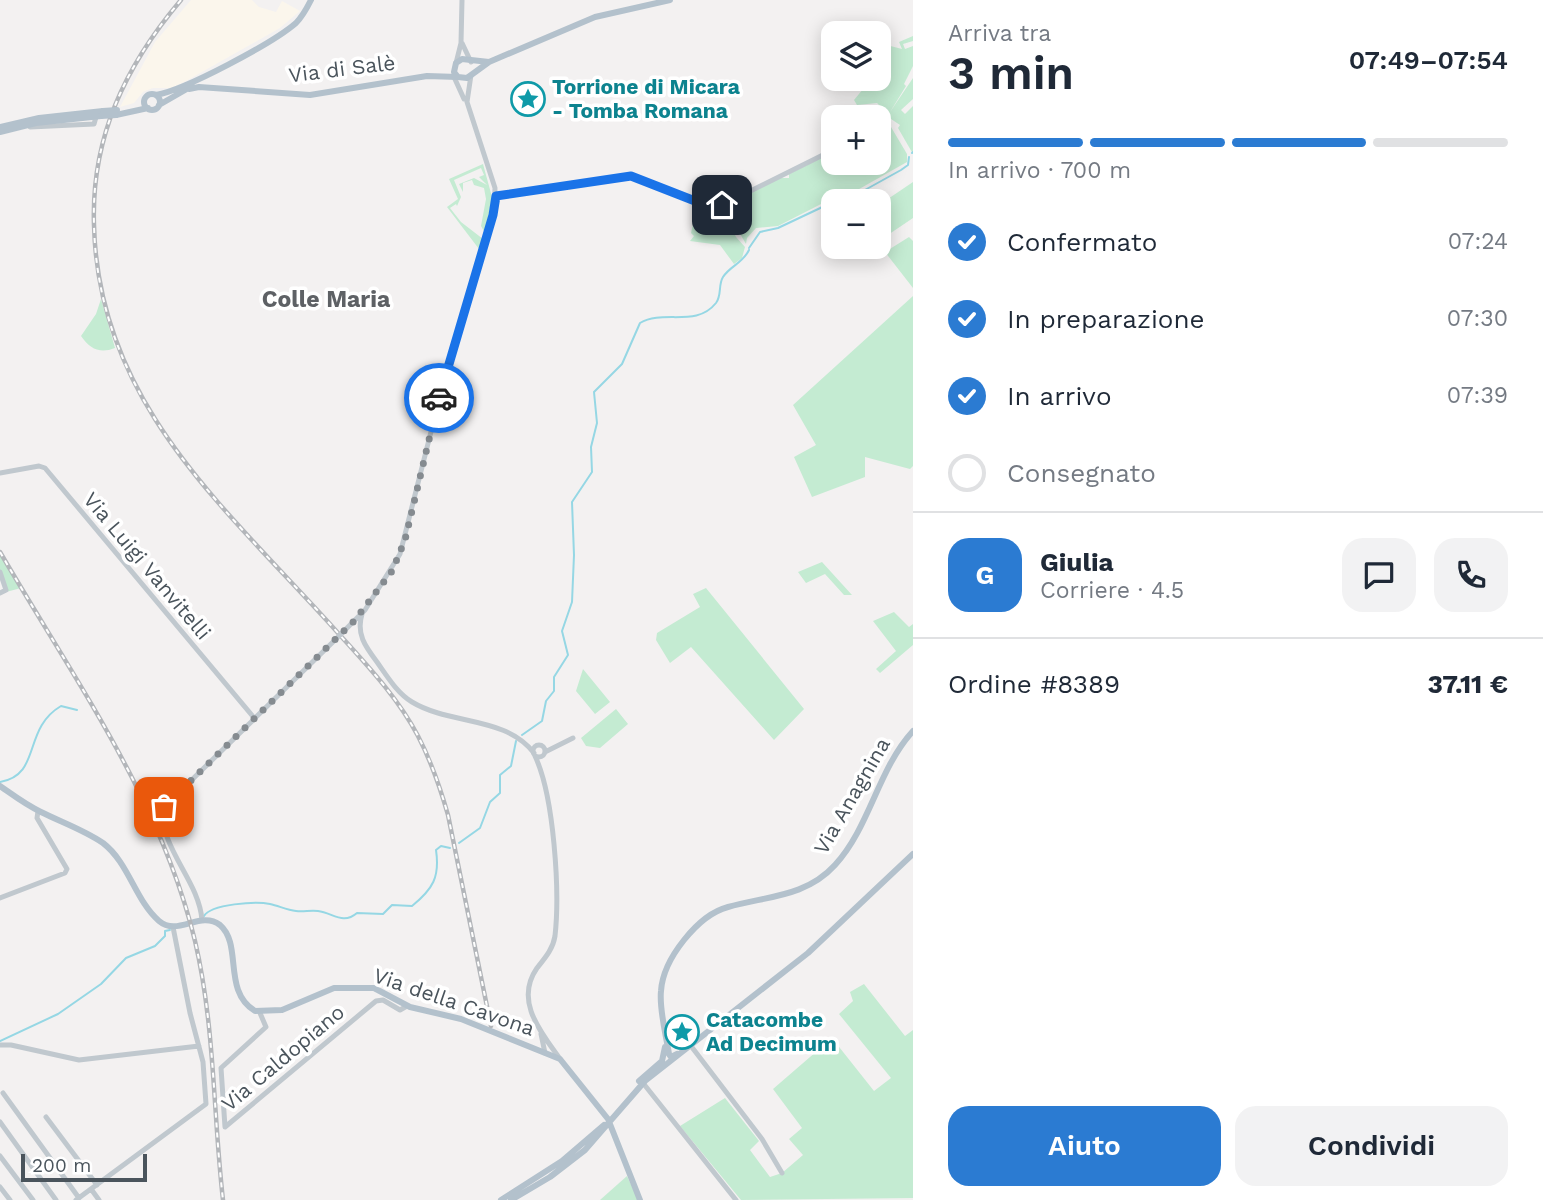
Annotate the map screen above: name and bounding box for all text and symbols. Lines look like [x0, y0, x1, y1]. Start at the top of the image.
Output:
text: Arriva tra [948, 20, 1051, 47]
map controls [821, 21, 891, 259]
button: layers [821, 21, 891, 91]
text: 07:49–07:54 [1349, 45, 1508, 75]
text: 3 min [948, 46, 1074, 100]
street label: Via di Salè [287, 50, 397, 87]
place label: Torrione di Micara - Tomba Romana [552, 74, 741, 123]
place icon: Torrione di Micara - Tomba Romana [509, 80, 547, 118]
button: + [821, 105, 891, 175]
text: In arrivo · 700 m [948, 157, 1131, 184]
pin [692, 175, 752, 235]
icon: home [703, 186, 741, 224]
button: − [821, 189, 891, 259]
icon: check [948, 223, 986, 261]
text: Confermato [1007, 227, 1157, 257]
text: 07:24 [1448, 228, 1508, 255]
district label: Colle Maria [262, 286, 391, 313]
icon: check [948, 300, 986, 338]
text: In preparazione [1007, 304, 1205, 334]
text: 07:30 [1447, 305, 1508, 332]
courier [404, 363, 474, 433]
icon: check [948, 377, 986, 415]
icon: car [420, 379, 458, 417]
text: In arrivo [1007, 381, 1112, 411]
text: 07:39 [1447, 382, 1508, 409]
text: Consegnato [1007, 458, 1156, 488]
street label: Via Luigi Vanvitelli [78, 487, 216, 644]
button: chat [1342, 538, 1416, 612]
button: phone [1434, 538, 1508, 612]
text: Giulia [1040, 547, 1114, 577]
text: G [976, 560, 994, 590]
text: Corriere · 4.5 [1040, 577, 1184, 604]
text: Ordine #8389 [948, 669, 1120, 699]
text: 37.11 € [1428, 669, 1508, 699]
street label: Via Anagnina [808, 733, 895, 858]
pin [134, 777, 194, 837]
icon: bag [145, 788, 183, 826]
street label: Via della Cavona [370, 962, 538, 1041]
street label: Via Caldopiano [216, 999, 349, 1116]
place label: Catacombe Ad Decimum [706, 1007, 837, 1056]
place icon: Catacombe Ad Decimum [663, 1013, 701, 1051]
button: Aiuto [948, 1106, 1221, 1186]
button: Condividi [1235, 1106, 1508, 1186]
scale bar [21, 1151, 147, 1183]
text: 200 m [32, 1154, 91, 1177]

